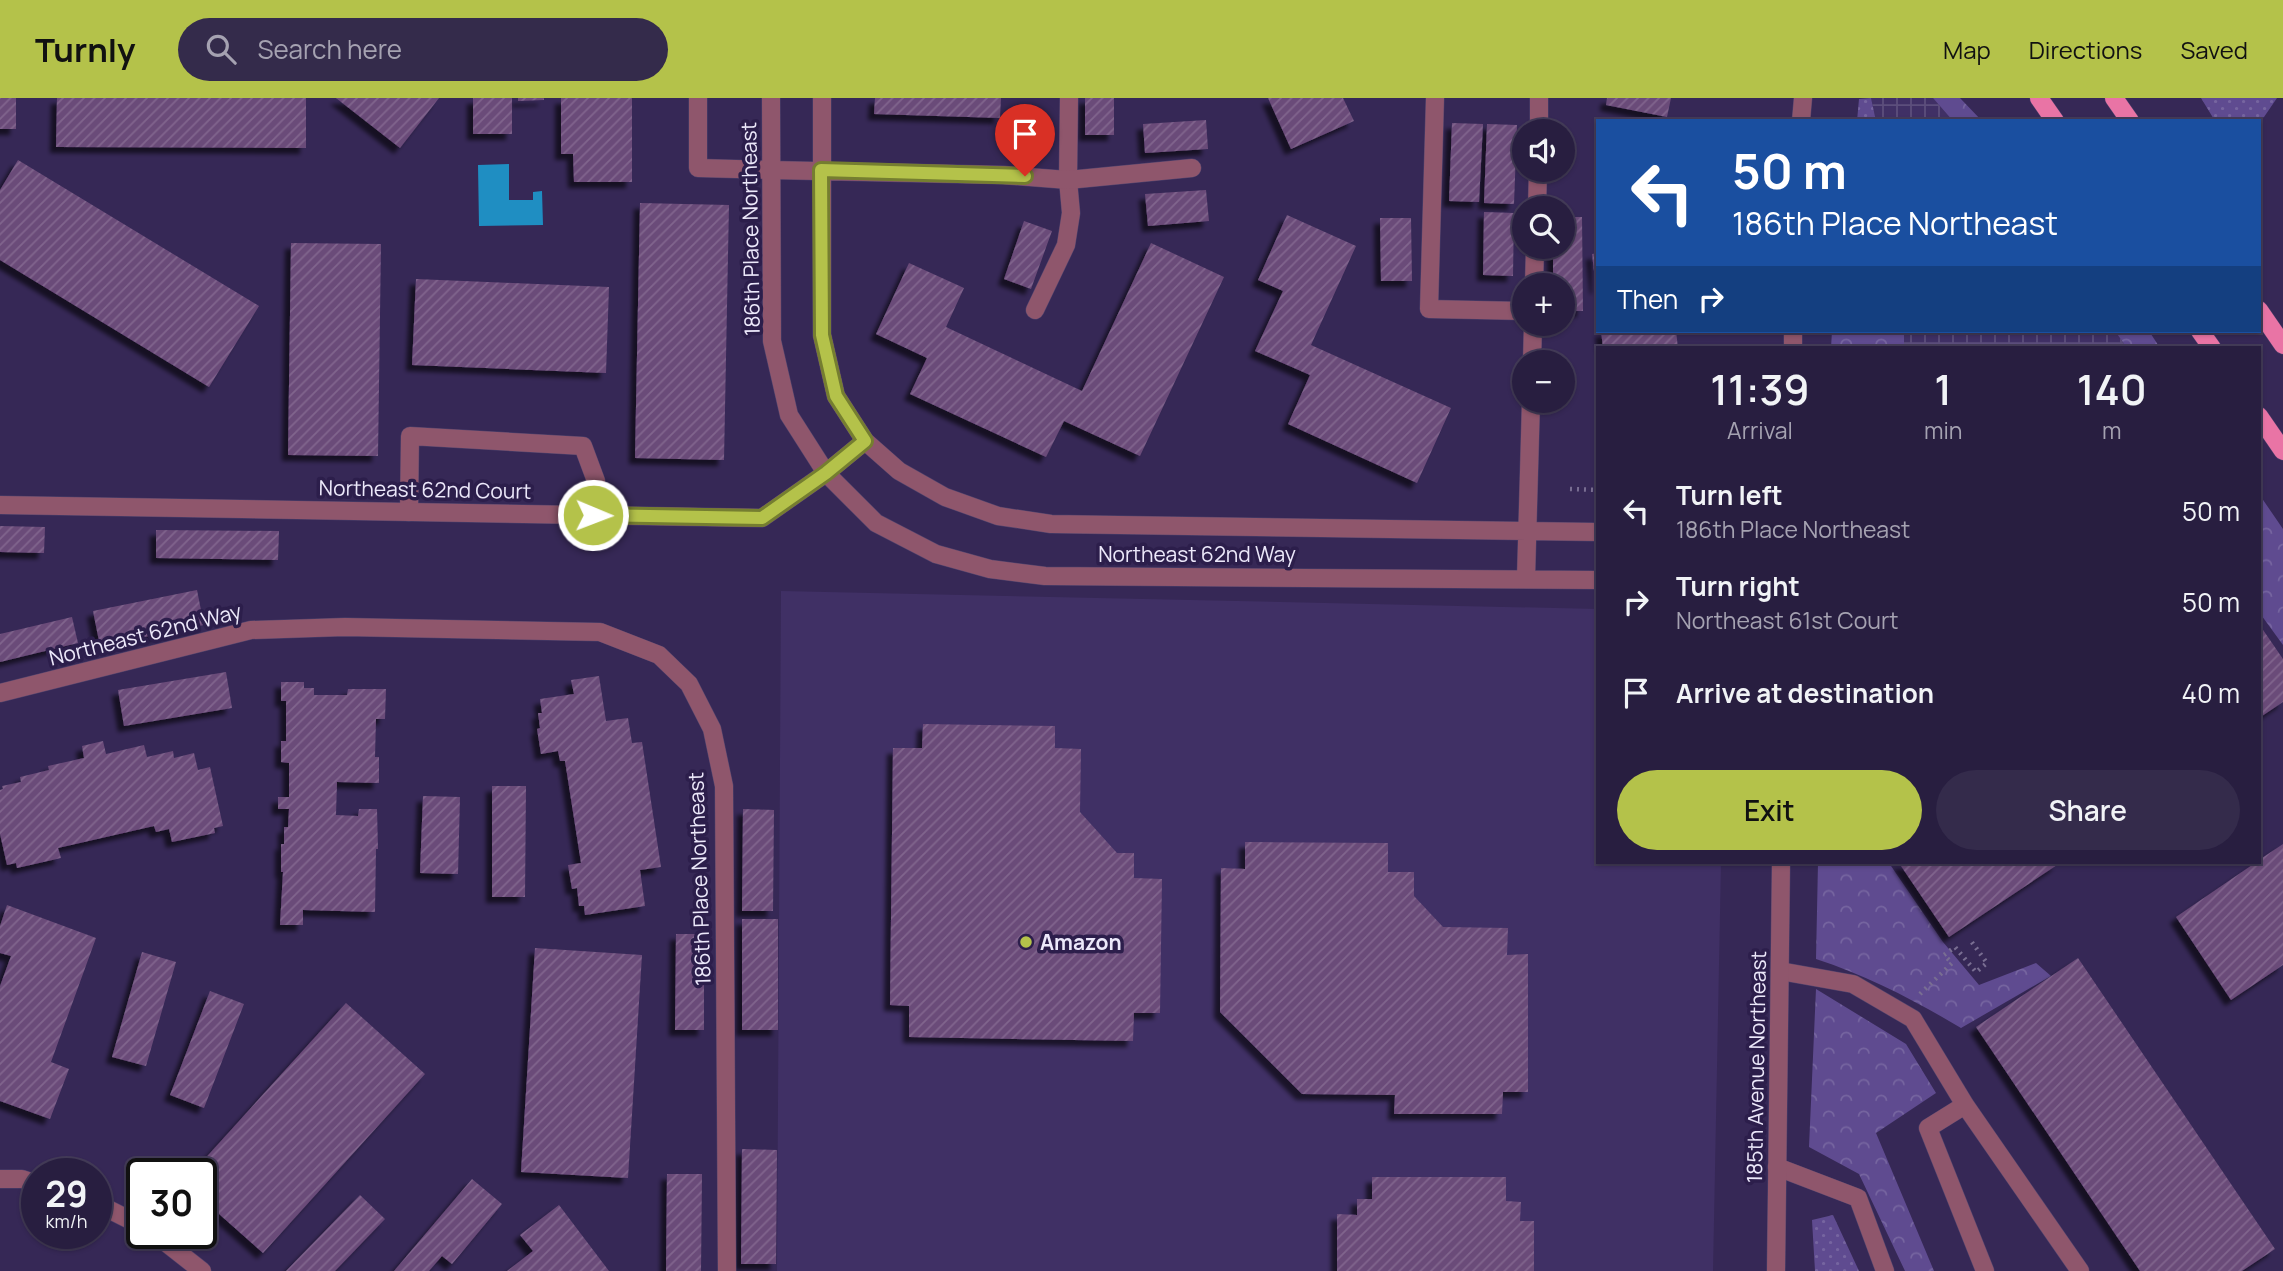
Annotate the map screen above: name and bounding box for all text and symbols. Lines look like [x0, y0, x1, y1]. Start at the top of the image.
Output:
search box [178, 18, 668, 81]
text: Turnly [35, 27, 136, 72]
icon: search [202, 30, 240, 68]
text: Search here [258, 31, 402, 67]
text: Map [1943, 33, 1991, 66]
text: Directions [2029, 33, 2142, 66]
text: Saved [2180, 33, 2248, 66]
pin [995, 104, 1055, 176]
icon: arrive [1006, 115, 1044, 153]
map controls [1512, 119, 1575, 413]
button: sound [1512, 119, 1575, 182]
street label: 186th Place Northeast [734, 122, 766, 336]
text: 50 m [1732, 137, 1847, 204]
icon: left [1617, 147, 1708, 238]
button: search [1512, 196, 1575, 259]
text: 186th Place Northeast [1732, 201, 2058, 245]
button: + [1512, 273, 1575, 336]
icon: right [1692, 280, 1730, 318]
text: Then [1617, 281, 1678, 317]
button: − [1512, 350, 1575, 413]
text: 11:39 [1710, 360, 1810, 418]
text: 1 [1934, 360, 1952, 418]
text: 140 [2077, 360, 2147, 418]
text: Arrival [1727, 414, 1793, 446]
text: min [1924, 414, 1962, 446]
text: m [2102, 414, 2121, 446]
street label: Northeast 62nd Court [318, 473, 532, 505]
text: Turn left [1676, 477, 1783, 513]
position arrow [556, 478, 630, 552]
icon: left [1617, 492, 1655, 530]
text: 50 m [2182, 493, 2240, 529]
text: 186th Place Northeast [1676, 513, 1910, 545]
street label: Northeast 62nd Way [1098, 540, 1296, 568]
text: Turn right [1676, 568, 1800, 604]
icon: right [1617, 583, 1655, 621]
text: 50 m [2182, 584, 2240, 620]
street label: Northeast 62nd Way [46, 597, 244, 671]
text: Northeast 61st Court [1676, 604, 1898, 636]
icon: arrive [1617, 674, 1655, 712]
text: Arrive at destination [1676, 675, 1934, 711]
text: 40 m [2182, 675, 2240, 711]
button: Exit [1617, 770, 1922, 850]
button: Share [1936, 770, 2240, 850]
street label: 186th Place Northeast [681, 772, 717, 986]
place label: Amazon [1040, 928, 1122, 956]
marker: Amazon [1018, 934, 1034, 950]
street label: 185th Avenue Northeast [1740, 951, 1772, 1183]
speed limit sign: 30 [126, 1158, 217, 1249]
text: 29 [45, 1170, 88, 1218]
text: km/h [46, 1209, 87, 1233]

